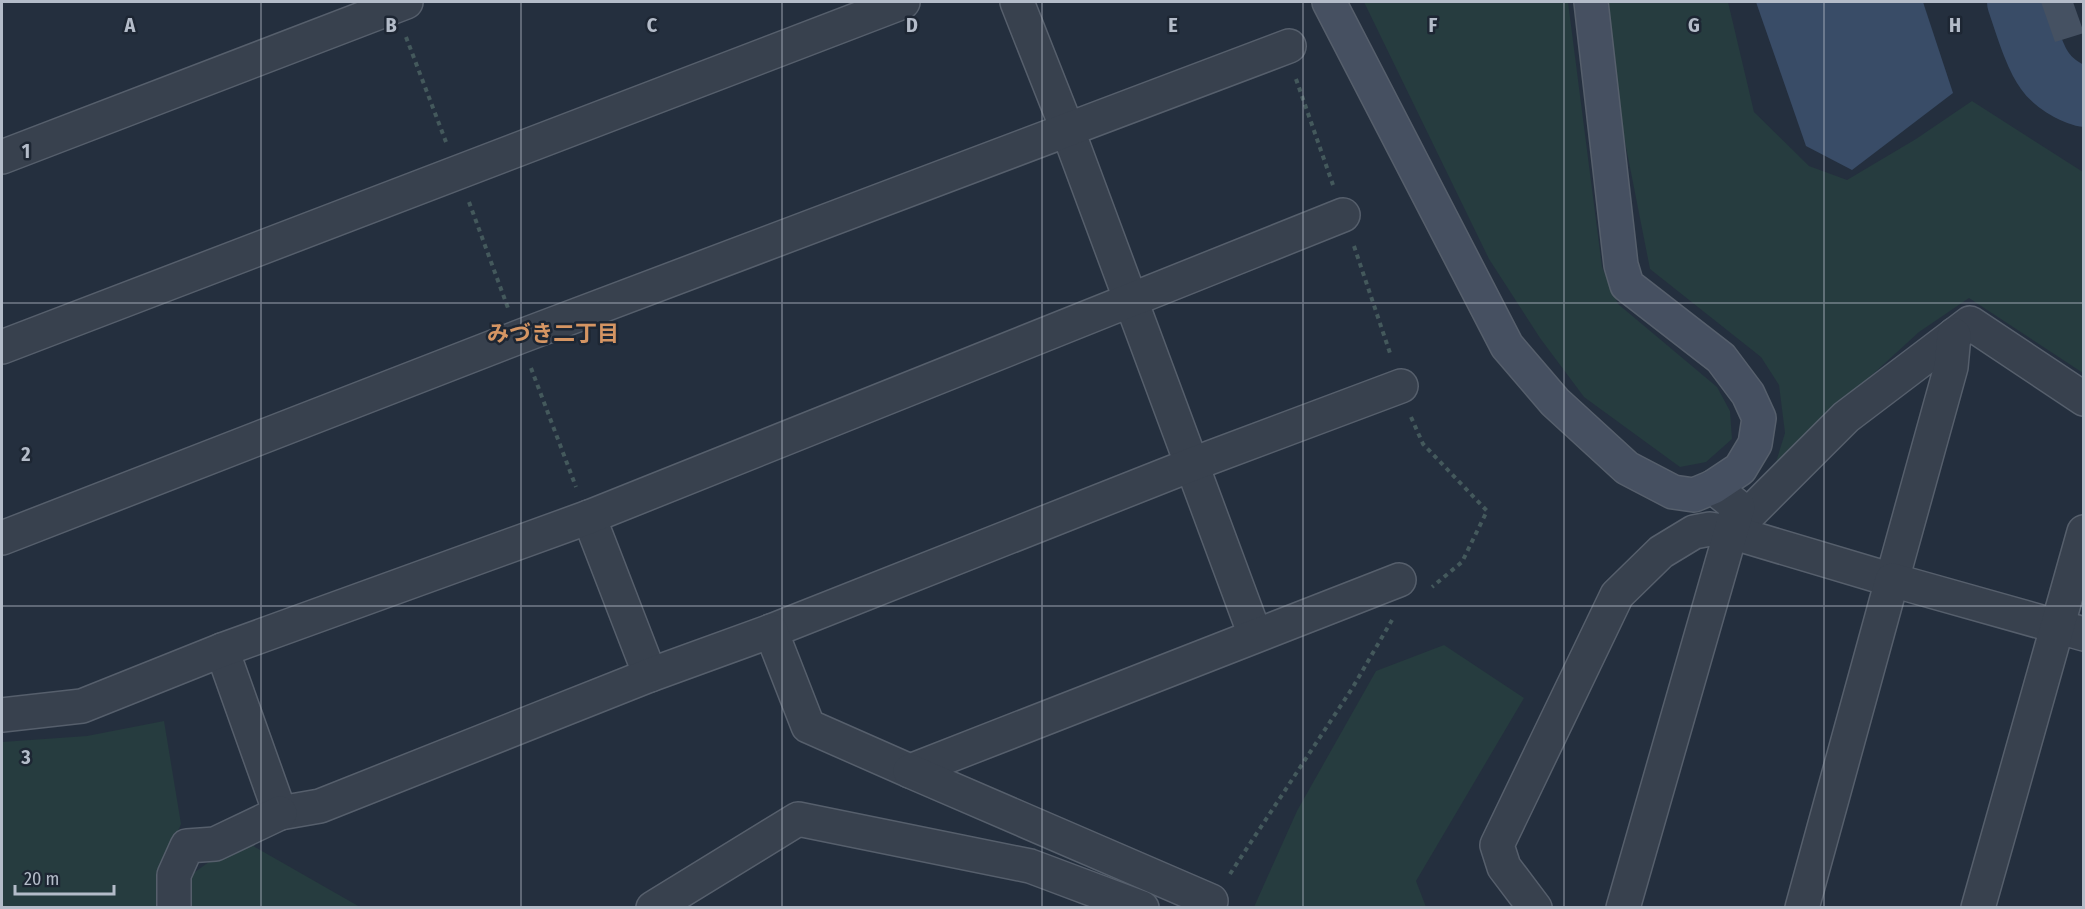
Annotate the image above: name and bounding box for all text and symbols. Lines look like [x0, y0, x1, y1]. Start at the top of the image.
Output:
text: A [124, 13, 137, 37]
text: B [385, 13, 397, 37]
text: C [647, 13, 658, 37]
text: D [906, 13, 918, 37]
text: E [1168, 13, 1178, 37]
text: F [1429, 13, 1438, 37]
text: G [1688, 13, 1700, 37]
text: H [1949, 13, 1961, 37]
text: 1 [22, 139, 30, 163]
district label: みづき二丁目 [487, 320, 619, 347]
text: 2 [20, 442, 31, 466]
text: 3 [20, 745, 31, 769]
scale bar [15, 858, 114, 896]
text: 20 m [24, 868, 59, 890]

